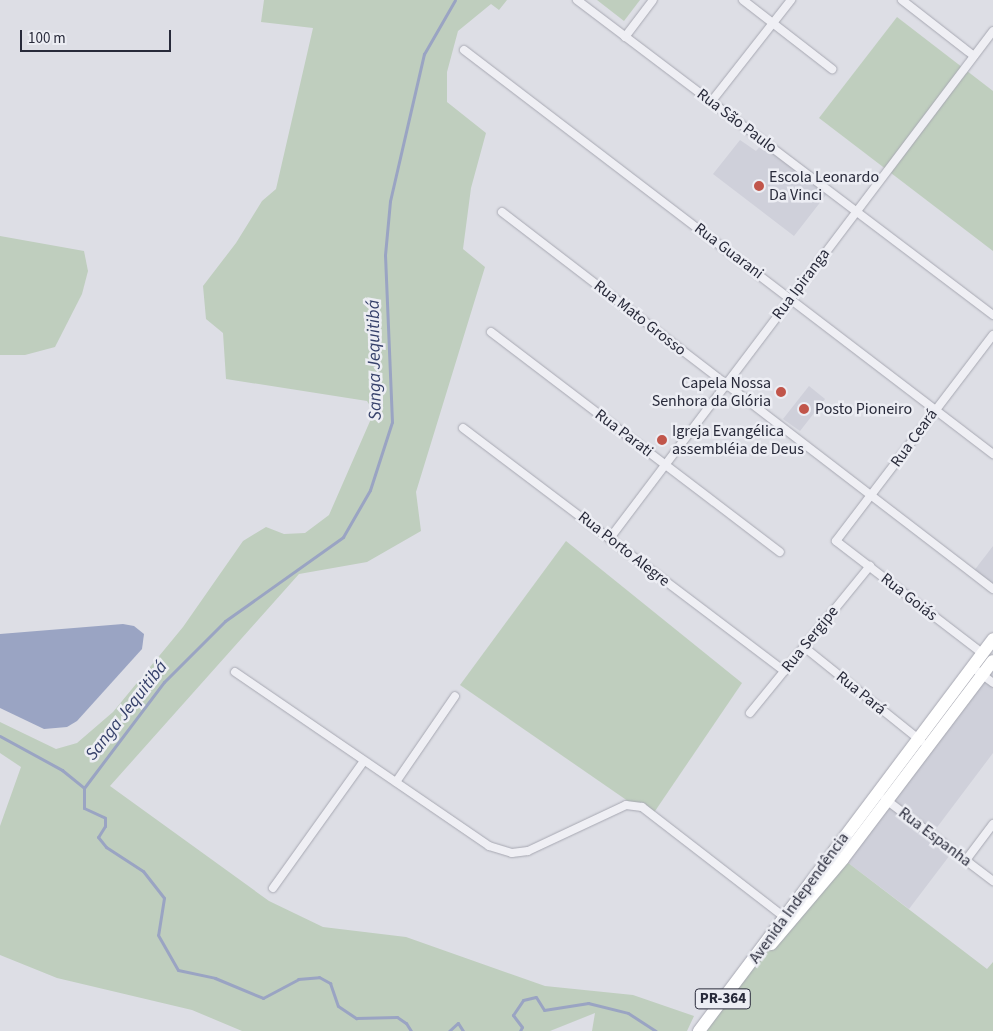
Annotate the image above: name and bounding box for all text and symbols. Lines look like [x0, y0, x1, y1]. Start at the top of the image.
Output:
scale bar [22, 20, 174, 52]
text: 100 m [28, 28, 66, 49]
street label: Rua São Paulo [693, 85, 781, 157]
place label: Escola Leonardo Da Vinci [769, 167, 879, 205]
marker: Escola Leonardo Da Vinci [753, 180, 765, 192]
street label: Rua Guarani [691, 219, 767, 283]
street label: Rua Ipiranga [768, 245, 834, 323]
street label: Rua Mato Grosso [590, 276, 690, 360]
water label: Sanga Jequitibá [363, 300, 387, 420]
place label: Capela Nossa Senhora da Glória [652, 373, 771, 411]
marker: Capela Nossa Senhora da Glória [775, 386, 787, 398]
place label: Posto Pioneiro [815, 399, 912, 419]
marker: Posto Pioneiro [797, 402, 811, 416]
street label: Rua Parati [591, 405, 657, 461]
street label: Rua Ceará [886, 405, 942, 471]
place label: Igreja Evangélica assembléia de Deus [672, 421, 804, 459]
marker: Igreja Evangélica assembléia de Deus [656, 434, 668, 446]
street label: Rua Porto Alegre [574, 507, 674, 591]
street label: Rua Goiás [877, 569, 941, 625]
street label: Rua Sergipe [777, 602, 843, 676]
water label: Sanga Jequitibá [81, 657, 173, 765]
street label: Rua Pará [832, 667, 890, 719]
street label: Rua Espanha [895, 803, 975, 871]
street label: Avenida Independência [745, 829, 853, 967]
road number: PR-364 [694, 986, 752, 1012]

